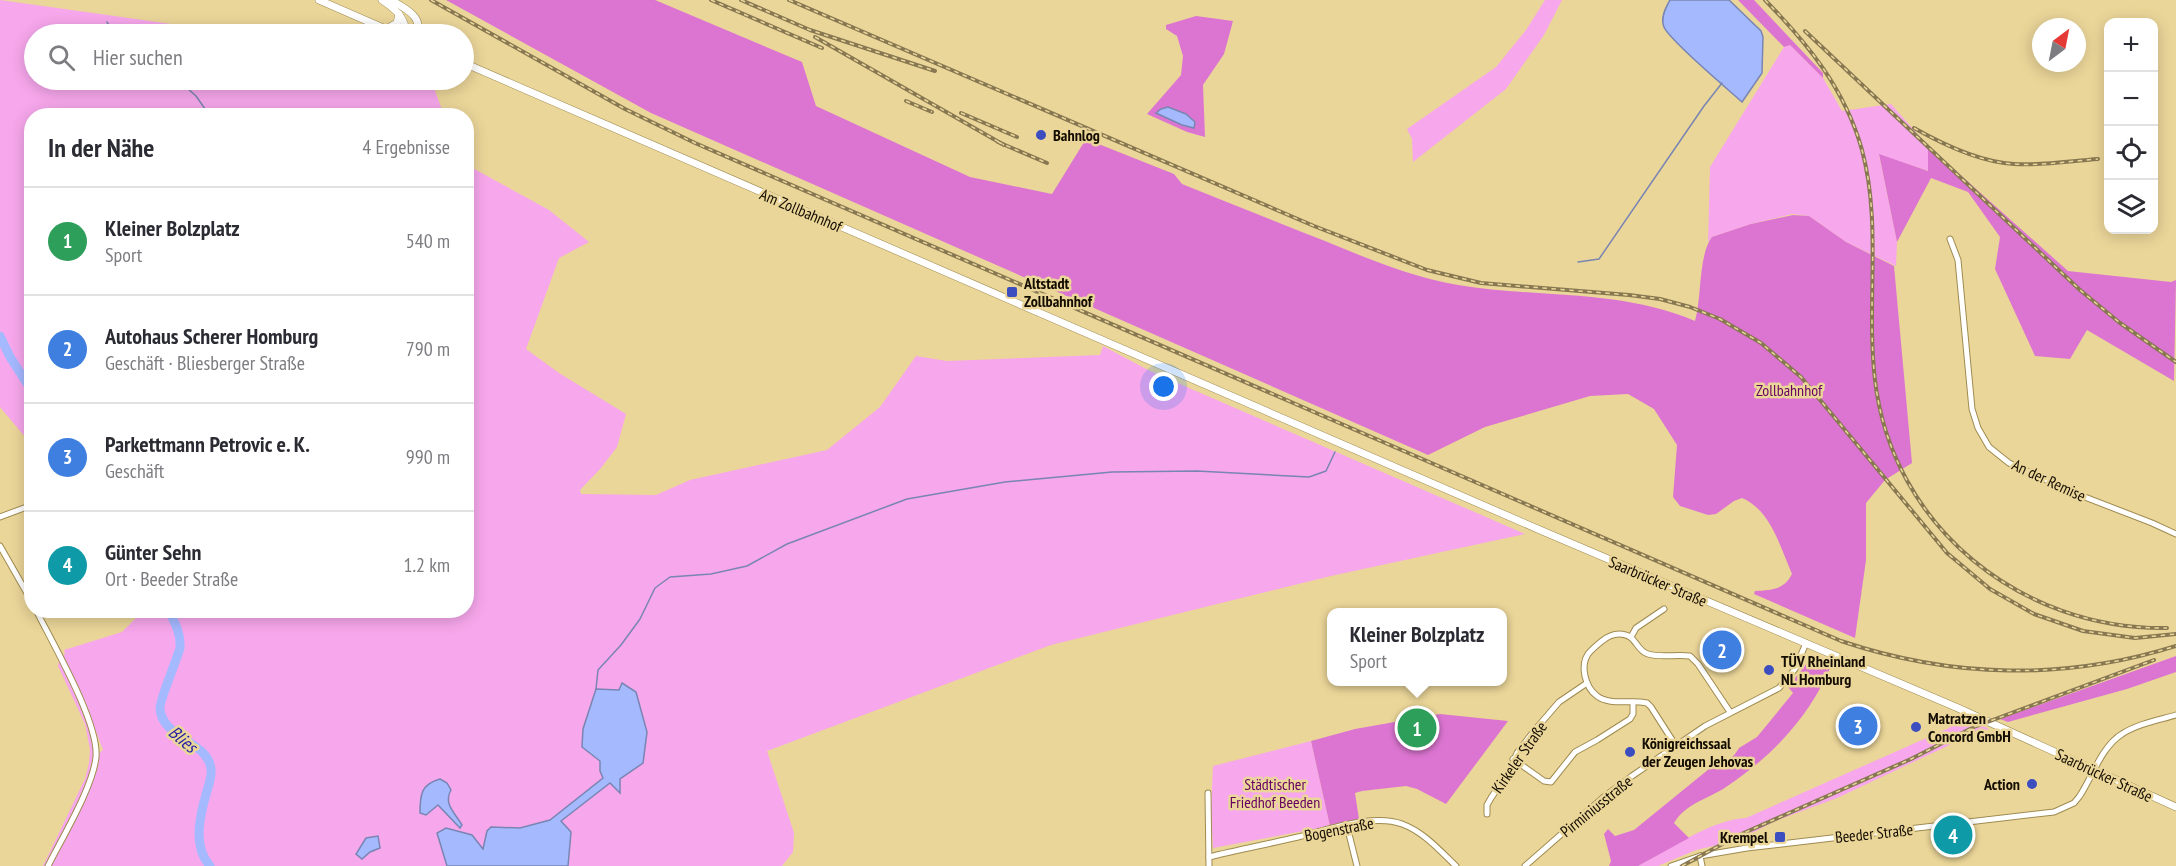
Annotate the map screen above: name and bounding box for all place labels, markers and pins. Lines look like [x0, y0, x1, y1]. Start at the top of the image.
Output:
place label: Bahnlog [1053, 125, 1100, 145]
marker: Bahnlog [1034, 128, 1048, 142]
place label: Altstadt Zollbahnhof [1023, 273, 1093, 311]
marker: Altstadt Zollbahnhof [1005, 285, 1019, 299]
pin: 2 [1702, 628, 1742, 672]
place label: TÜV Rheinland NL Homburg [1781, 651, 1865, 689]
marker: TÜV Rheinland NL Homburg [1762, 663, 1776, 677]
pin: 3 [1838, 704, 1878, 748]
pin: 1 [1398, 706, 1436, 750]
place label: Matratzen Concord GmbH [1928, 708, 2011, 746]
marker: Matratzen Concord GmbH [1909, 720, 1923, 734]
place label: Königreichssaal der Zeugen Jehovas [1642, 733, 1754, 771]
marker: Königreichssaal der Zeugen Jehovas [1623, 745, 1637, 759]
place label: Action [1983, 774, 2020, 794]
marker: Action [2025, 777, 2039, 791]
pin: 4 [1934, 812, 1972, 858]
place label: Krempel [1720, 827, 1768, 847]
marker: Krempel [1773, 830, 1787, 844]

